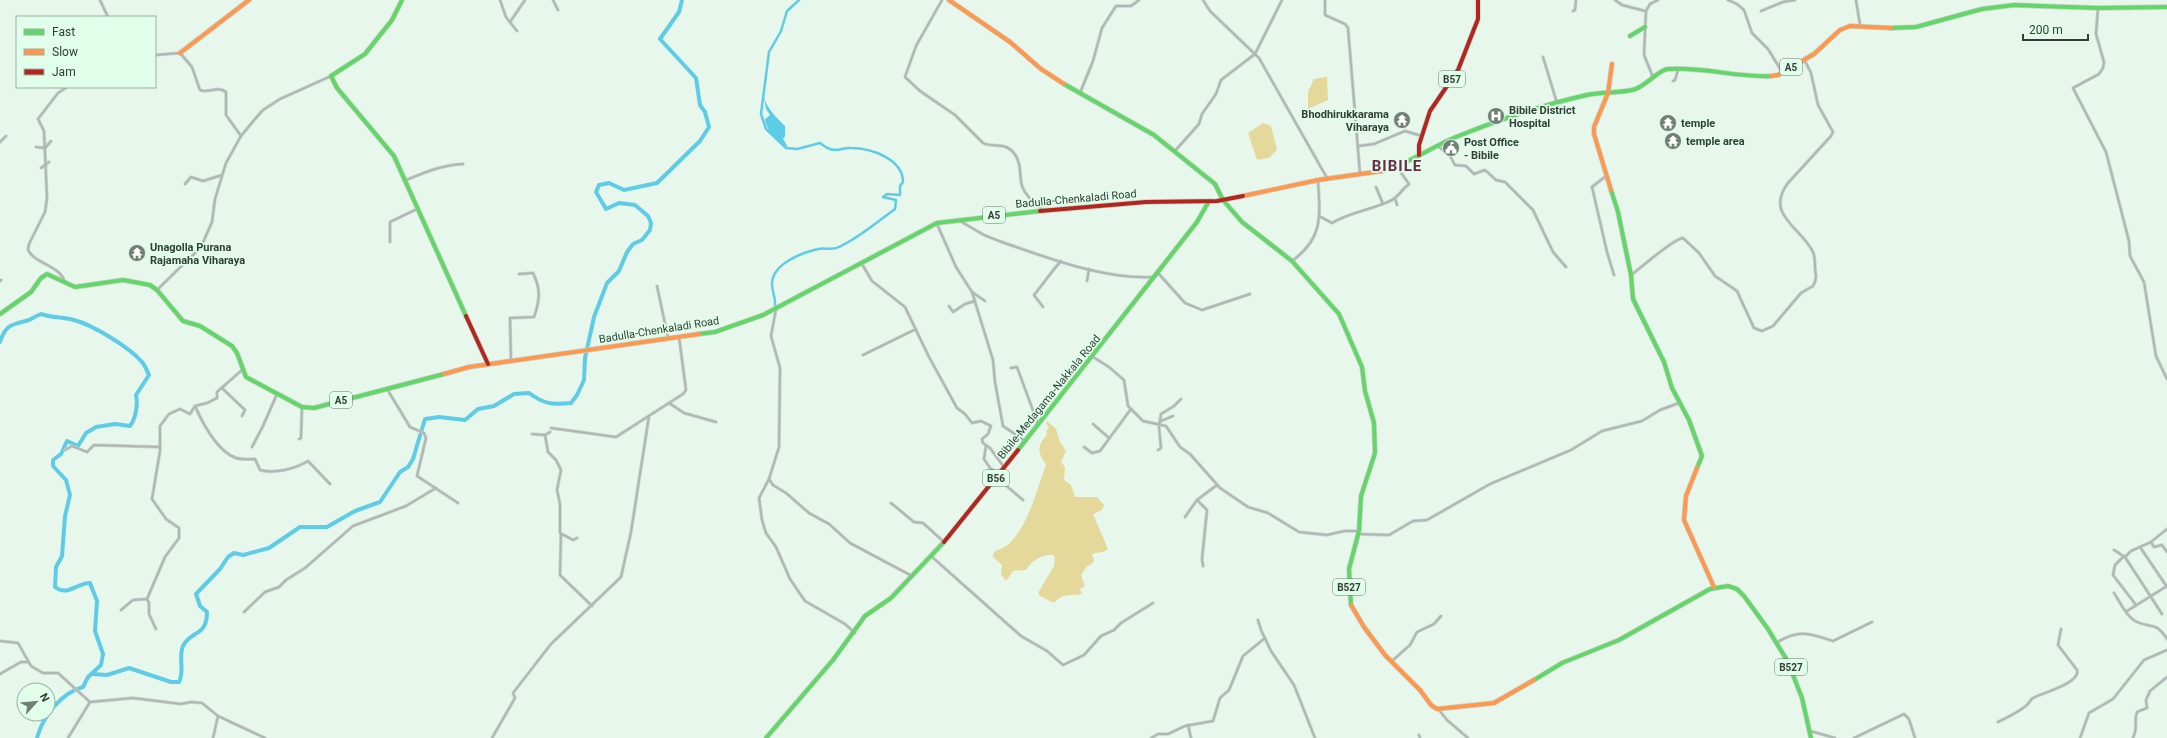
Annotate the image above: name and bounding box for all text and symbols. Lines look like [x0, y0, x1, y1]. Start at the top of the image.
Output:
legend [16, 16, 156, 88]
scale bar [2023, 16, 2088, 42]
text: 200 m [2029, 23, 2063, 37]
text: Fast [52, 25, 75, 39]
text: Slow [52, 45, 78, 59]
road number: A5 [1780, 59, 1802, 75]
text: Jam [52, 65, 76, 79]
road number: B57 [1439, 71, 1465, 87]
place label: Bibile District Hospital [1509, 104, 1576, 130]
hospital icon: Bibile District Hospital [1486, 106, 1506, 126]
place label: Bhodhirukkarama Viharaya [1301, 108, 1389, 134]
temple icon: Bhodhirukkarama Viharaya [1392, 110, 1412, 130]
temple icon: temple [1658, 113, 1678, 133]
place label: temple [1681, 117, 1715, 130]
temple icon: temple area [1663, 131, 1683, 151]
place label: temple area [1686, 135, 1745, 148]
place label: Post Office - Bibile [1464, 136, 1519, 162]
public building icon: Post Office - Bibile [1441, 138, 1461, 158]
district label: BIBILE [1372, 157, 1422, 175]
street label: Badulla-Chenkaladi Road [1015, 187, 1137, 211]
road number: A5 [983, 207, 1005, 223]
place label: Unagolla Purana Rajamaha Viharaya [150, 241, 245, 267]
temple icon: Unagolla Purana Rajamaha Viharaya [127, 243, 147, 263]
street label: Badulla-Chenkaladi Road [598, 314, 720, 346]
street label: Bibile-Medagama-Nakkala Road [995, 332, 1103, 462]
road number: A5 [330, 392, 352, 408]
road number: B56 [983, 470, 1009, 486]
road number: B527 [1333, 579, 1365, 595]
road number: B527 [1775, 659, 1807, 675]
north arrow [16, 682, 56, 722]
text: N [37, 691, 52, 704]

